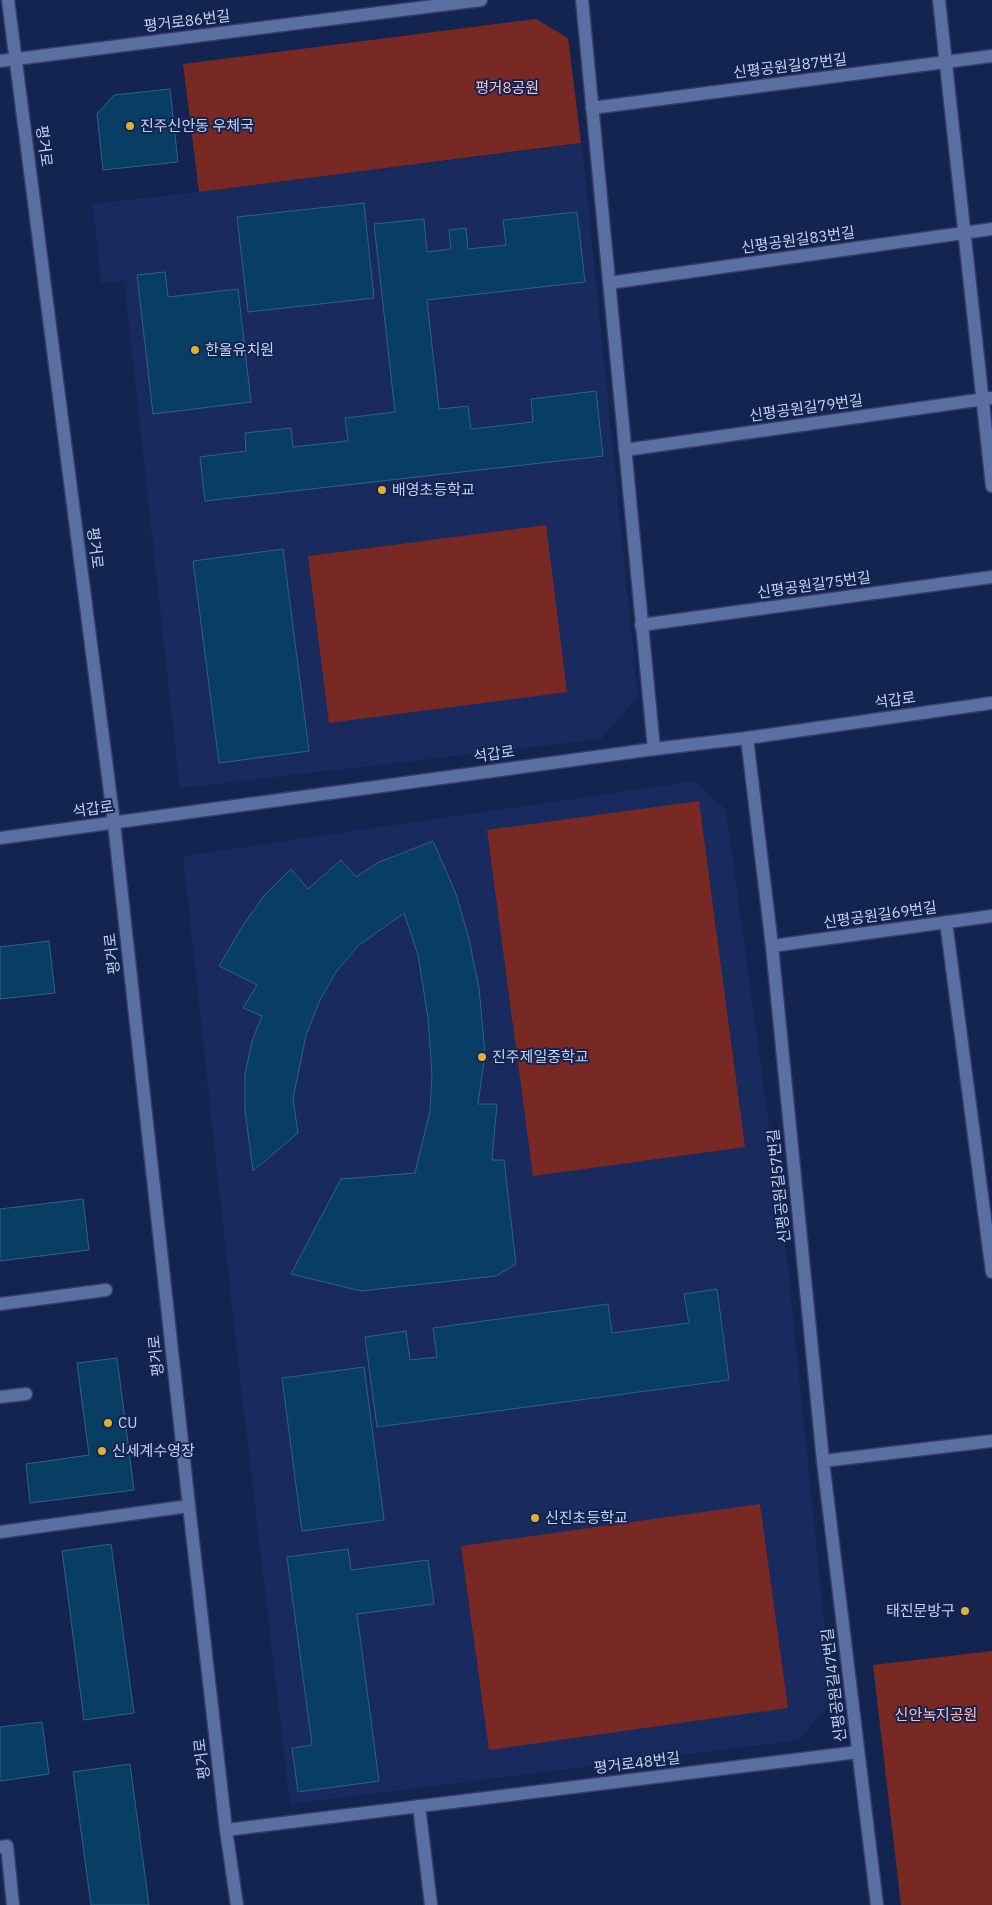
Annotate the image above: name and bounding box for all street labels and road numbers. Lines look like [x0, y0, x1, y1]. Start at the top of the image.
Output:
street label: 평거로86번길 [143, 6, 231, 35]
street label: 신평공원길87번길 [732, 49, 848, 82]
street label: 평거로 [33, 124, 56, 168]
street label: 신평공원길83번길 [740, 222, 856, 257]
street label: 신평공원길79번길 [748, 390, 864, 425]
street label: 평거로 [84, 526, 107, 570]
street label: 신평공원길75번길 [756, 567, 872, 602]
street label: 석갑로 [873, 687, 917, 712]
street label: 석갑로 [472, 741, 516, 766]
street label: 석갑로 [71, 796, 115, 821]
street label: 신평공원길69번길 [822, 897, 938, 932]
street label: 평거로 [100, 932, 123, 976]
street label: 신평공원길57번길 [763, 1128, 794, 1244]
street label: 평거로 [144, 1334, 167, 1378]
street label: 신평공원길47번길 [817, 1627, 850, 1743]
street label: 평거로 [190, 1737, 213, 1781]
street label: 평거로48번길 [593, 1748, 681, 1777]

